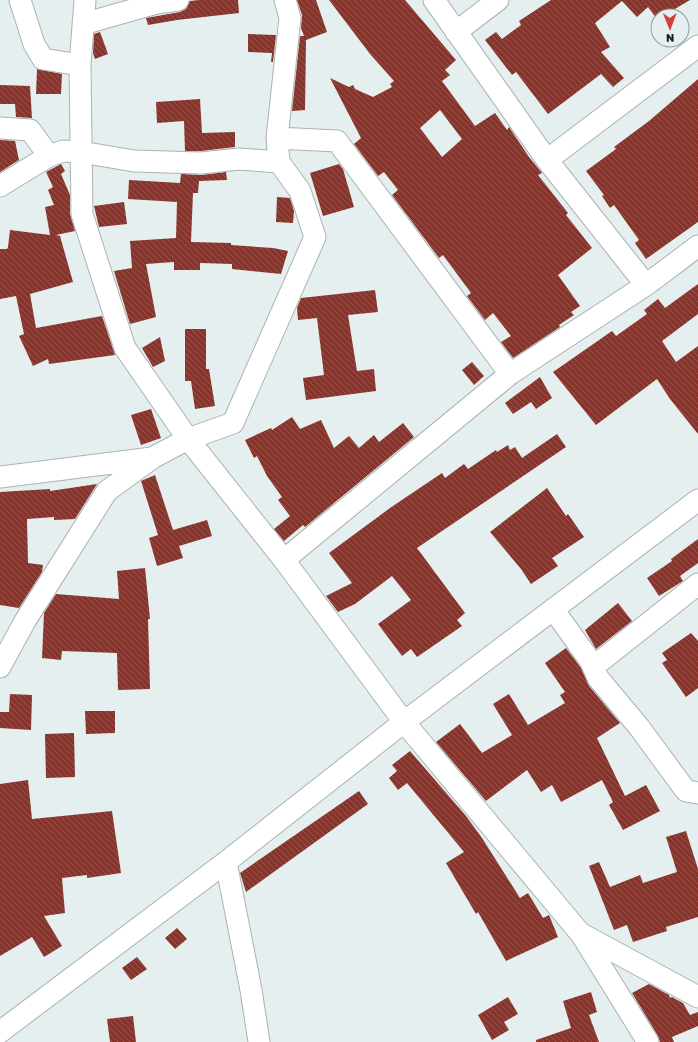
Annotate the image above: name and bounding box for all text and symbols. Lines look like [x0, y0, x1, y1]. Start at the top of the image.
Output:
north arrow [650, 8, 690, 48]
text: N [666, 32, 674, 45]

